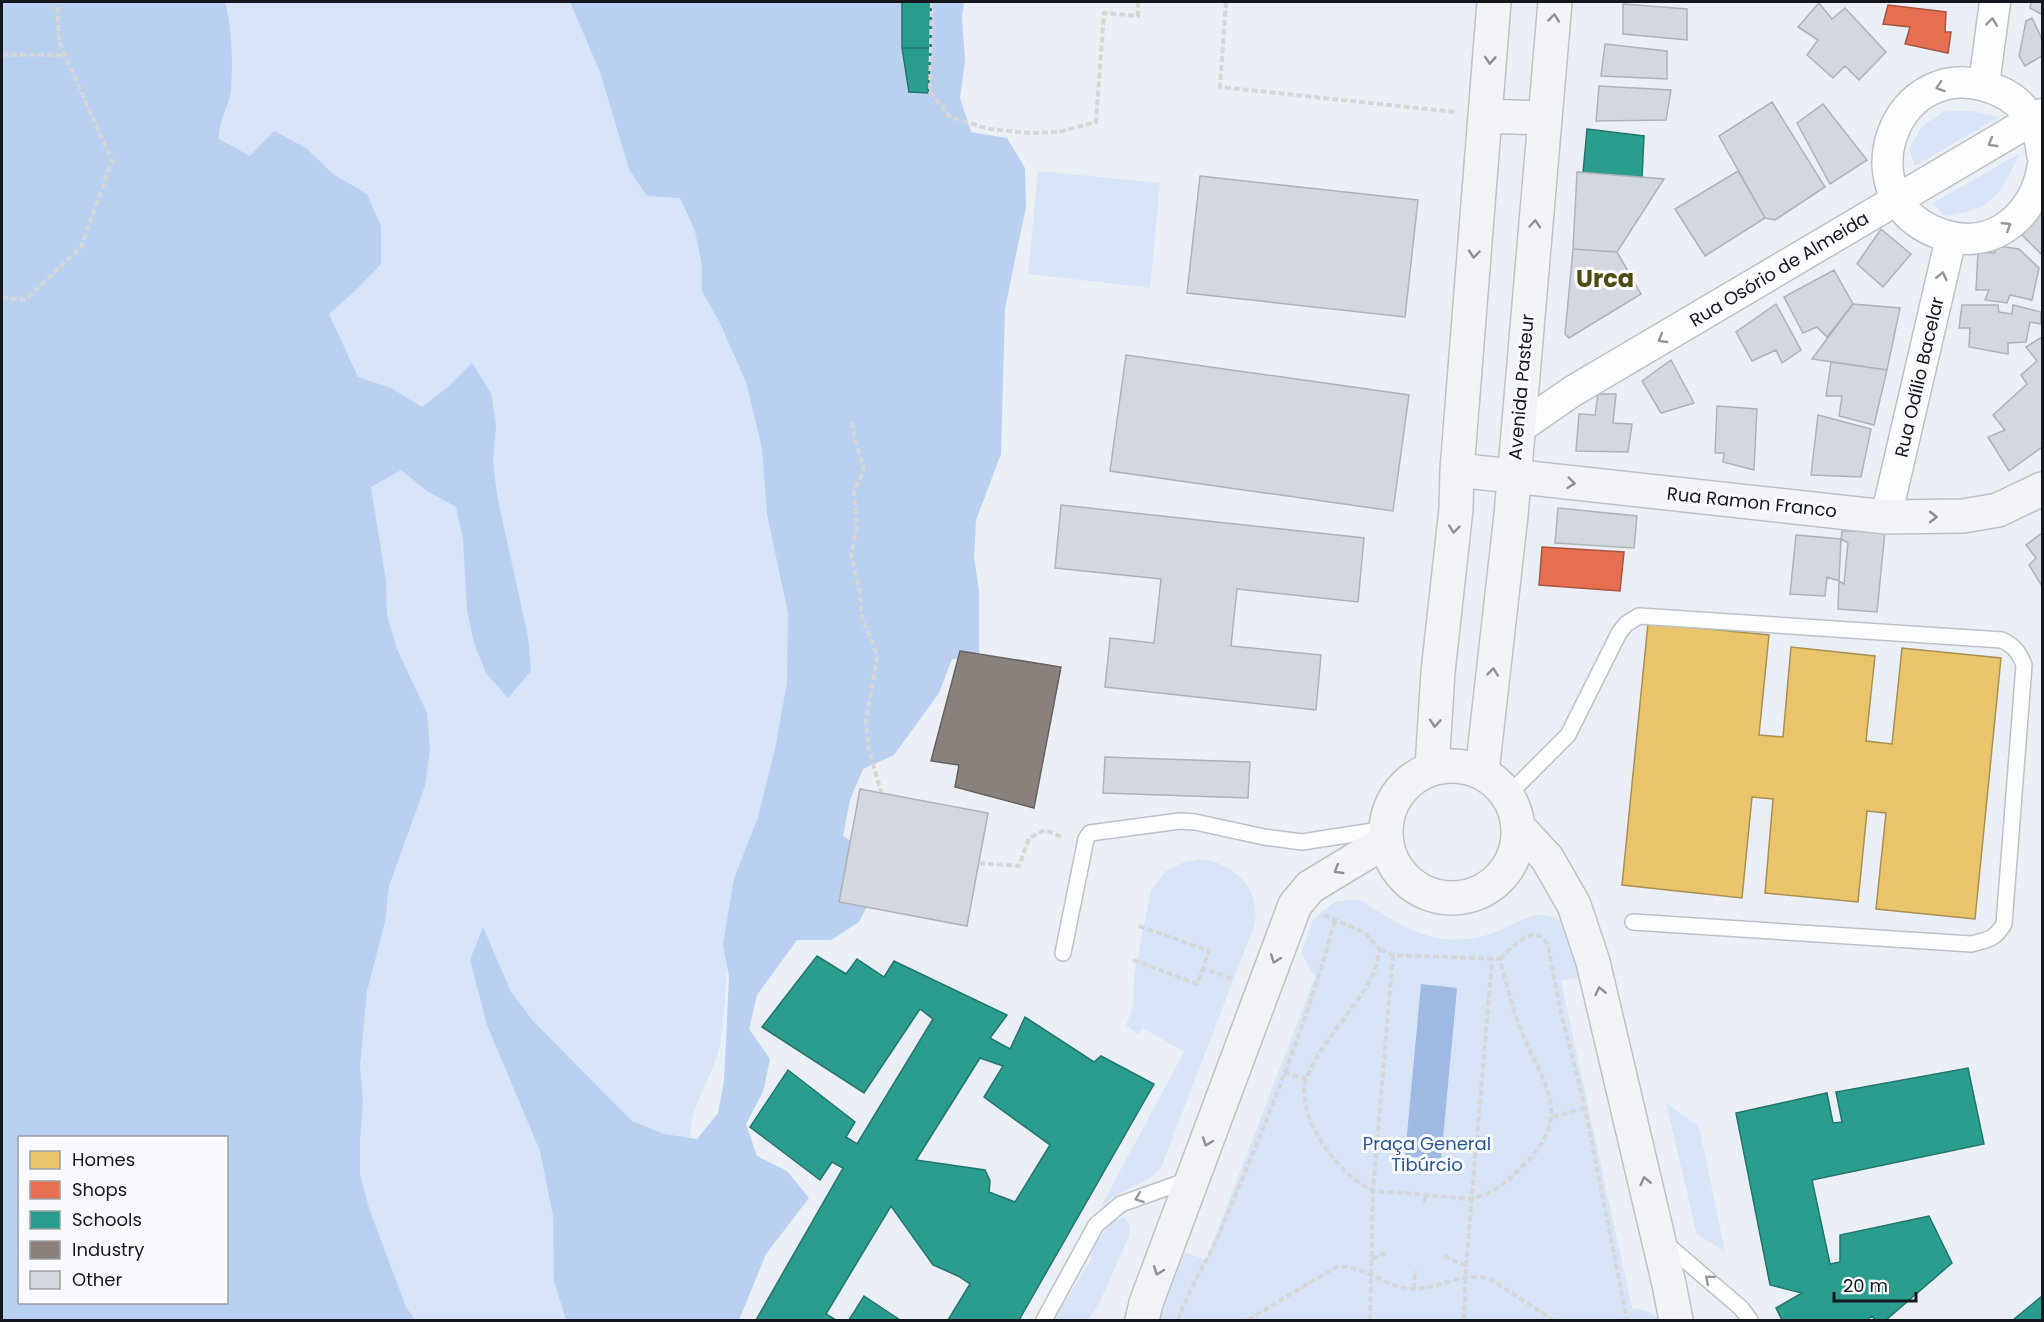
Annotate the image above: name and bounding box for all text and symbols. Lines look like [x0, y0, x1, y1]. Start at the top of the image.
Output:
one-way arrow [1547, 14, 1560, 23]
one-way arrow [1985, 17, 1998, 26]
one-way arrow [1483, 55, 1496, 64]
one-way arrow [1935, 80, 1946, 92]
one-way arrow [1988, 136, 1998, 148]
street label: Rua Osório de Almeida [1685, 205, 1873, 333]
one-way arrow [1528, 220, 1541, 229]
one-way arrow [2000, 222, 2011, 233]
one-way arrow [1468, 250, 1481, 259]
district label: Urca [1576, 262, 1634, 295]
one-way arrow [1935, 271, 1948, 281]
street label: Rua Odílio Bacelar [1888, 294, 1950, 460]
street label: Avenida Pasteur [1502, 313, 1540, 461]
one-way arrow [1657, 331, 1668, 343]
one-way arrow [1567, 476, 1576, 489]
street label: Rua Ramon Franco [1666, 481, 1838, 523]
one-way arrow [1928, 511, 1937, 523]
one-way arrow [1448, 524, 1460, 533]
one-way arrow [1486, 667, 1499, 676]
one-way arrow [1428, 718, 1441, 727]
one-way arrow [1334, 862, 1345, 873]
one-way arrow [1269, 953, 1282, 964]
one-way arrow [1595, 986, 1608, 996]
park label: Praça General Tibúrcio [1363, 1131, 1491, 1177]
legend [18, 1136, 228, 1304]
one-way arrow [1202, 1136, 1214, 1147]
text: Homes [72, 1147, 135, 1172]
one-way arrow [1640, 1176, 1653, 1186]
text: Shops [72, 1177, 127, 1202]
one-way arrow [1134, 1191, 1145, 1203]
text: Schools [72, 1207, 142, 1232]
text: Industry [72, 1237, 144, 1262]
one-way arrow [1153, 1265, 1165, 1276]
scale bar [1834, 1265, 1916, 1303]
text: Other [72, 1267, 122, 1292]
text: 20 m [1843, 1273, 1888, 1298]
one-way arrow [1705, 1275, 1716, 1286]

